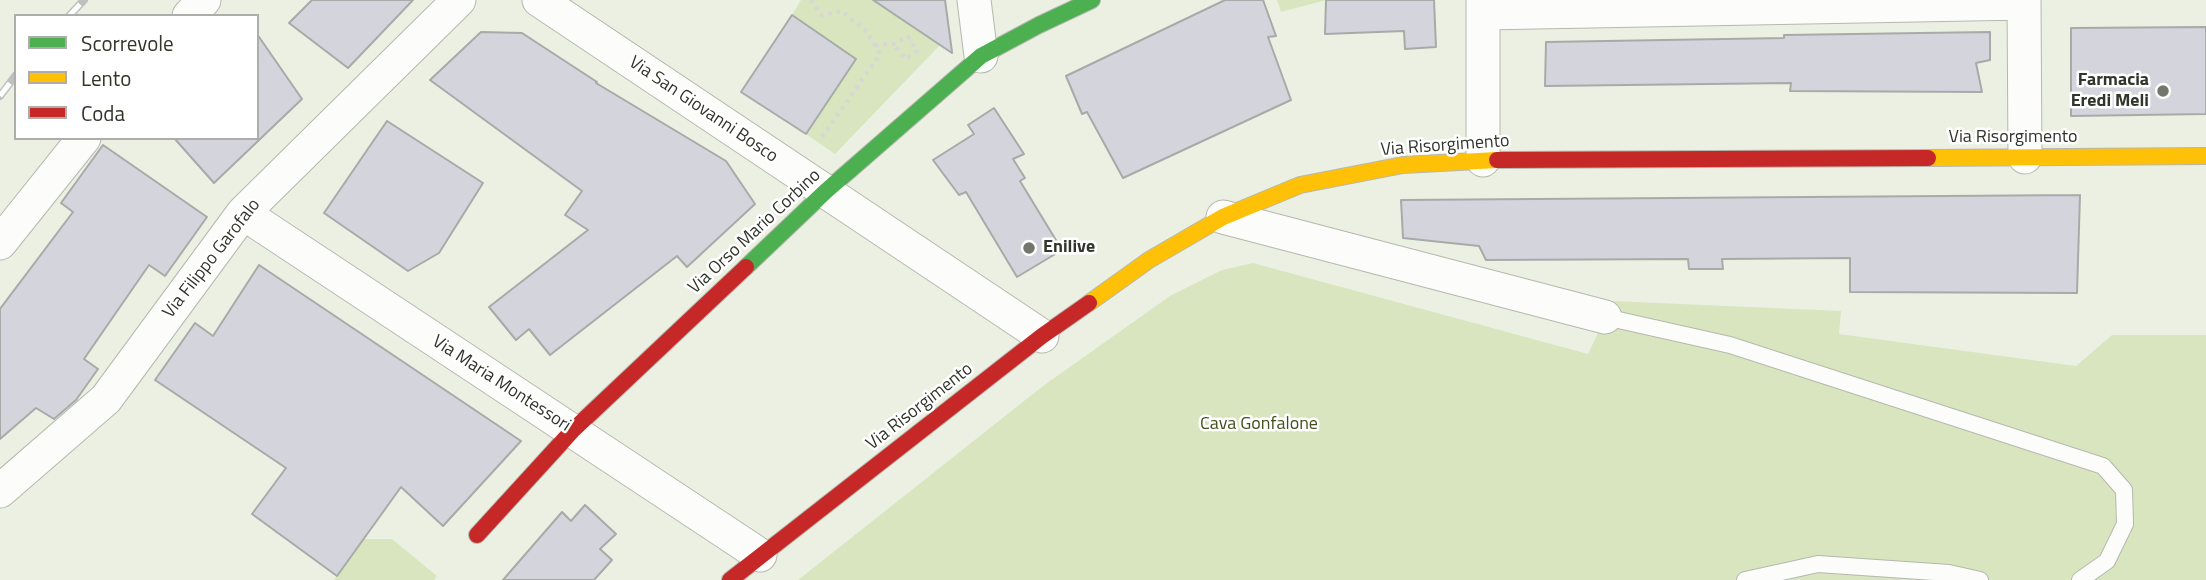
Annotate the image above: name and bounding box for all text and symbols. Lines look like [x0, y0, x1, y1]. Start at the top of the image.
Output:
legend [14, 14, 259, 140]
text: Scorrevole [81, 27, 174, 59]
street label: Via San Giovanni Bosco [624, 52, 782, 168]
text: Lento [81, 62, 131, 94]
place label: Farmacia Eredi Meli [2071, 70, 2149, 112]
marker: Farmacia Eredi Meli [2155, 83, 2171, 99]
text: Coda [81, 97, 125, 129]
street label: Via Risorgimento [1948, 127, 2078, 149]
street label: Via Risorgimento [1380, 131, 1510, 161]
street label: Via Orso Mario Corbino [684, 165, 826, 299]
street label: Via Filippo Garofalo [159, 195, 265, 323]
place label: Enilive [1043, 237, 1095, 259]
marker: Enilive [1021, 240, 1037, 256]
street label: Via Maria Montessori [428, 331, 574, 437]
street label: Via Risorgimento [862, 359, 978, 455]
park label: Cava Gonfalone [1200, 414, 1318, 436]

